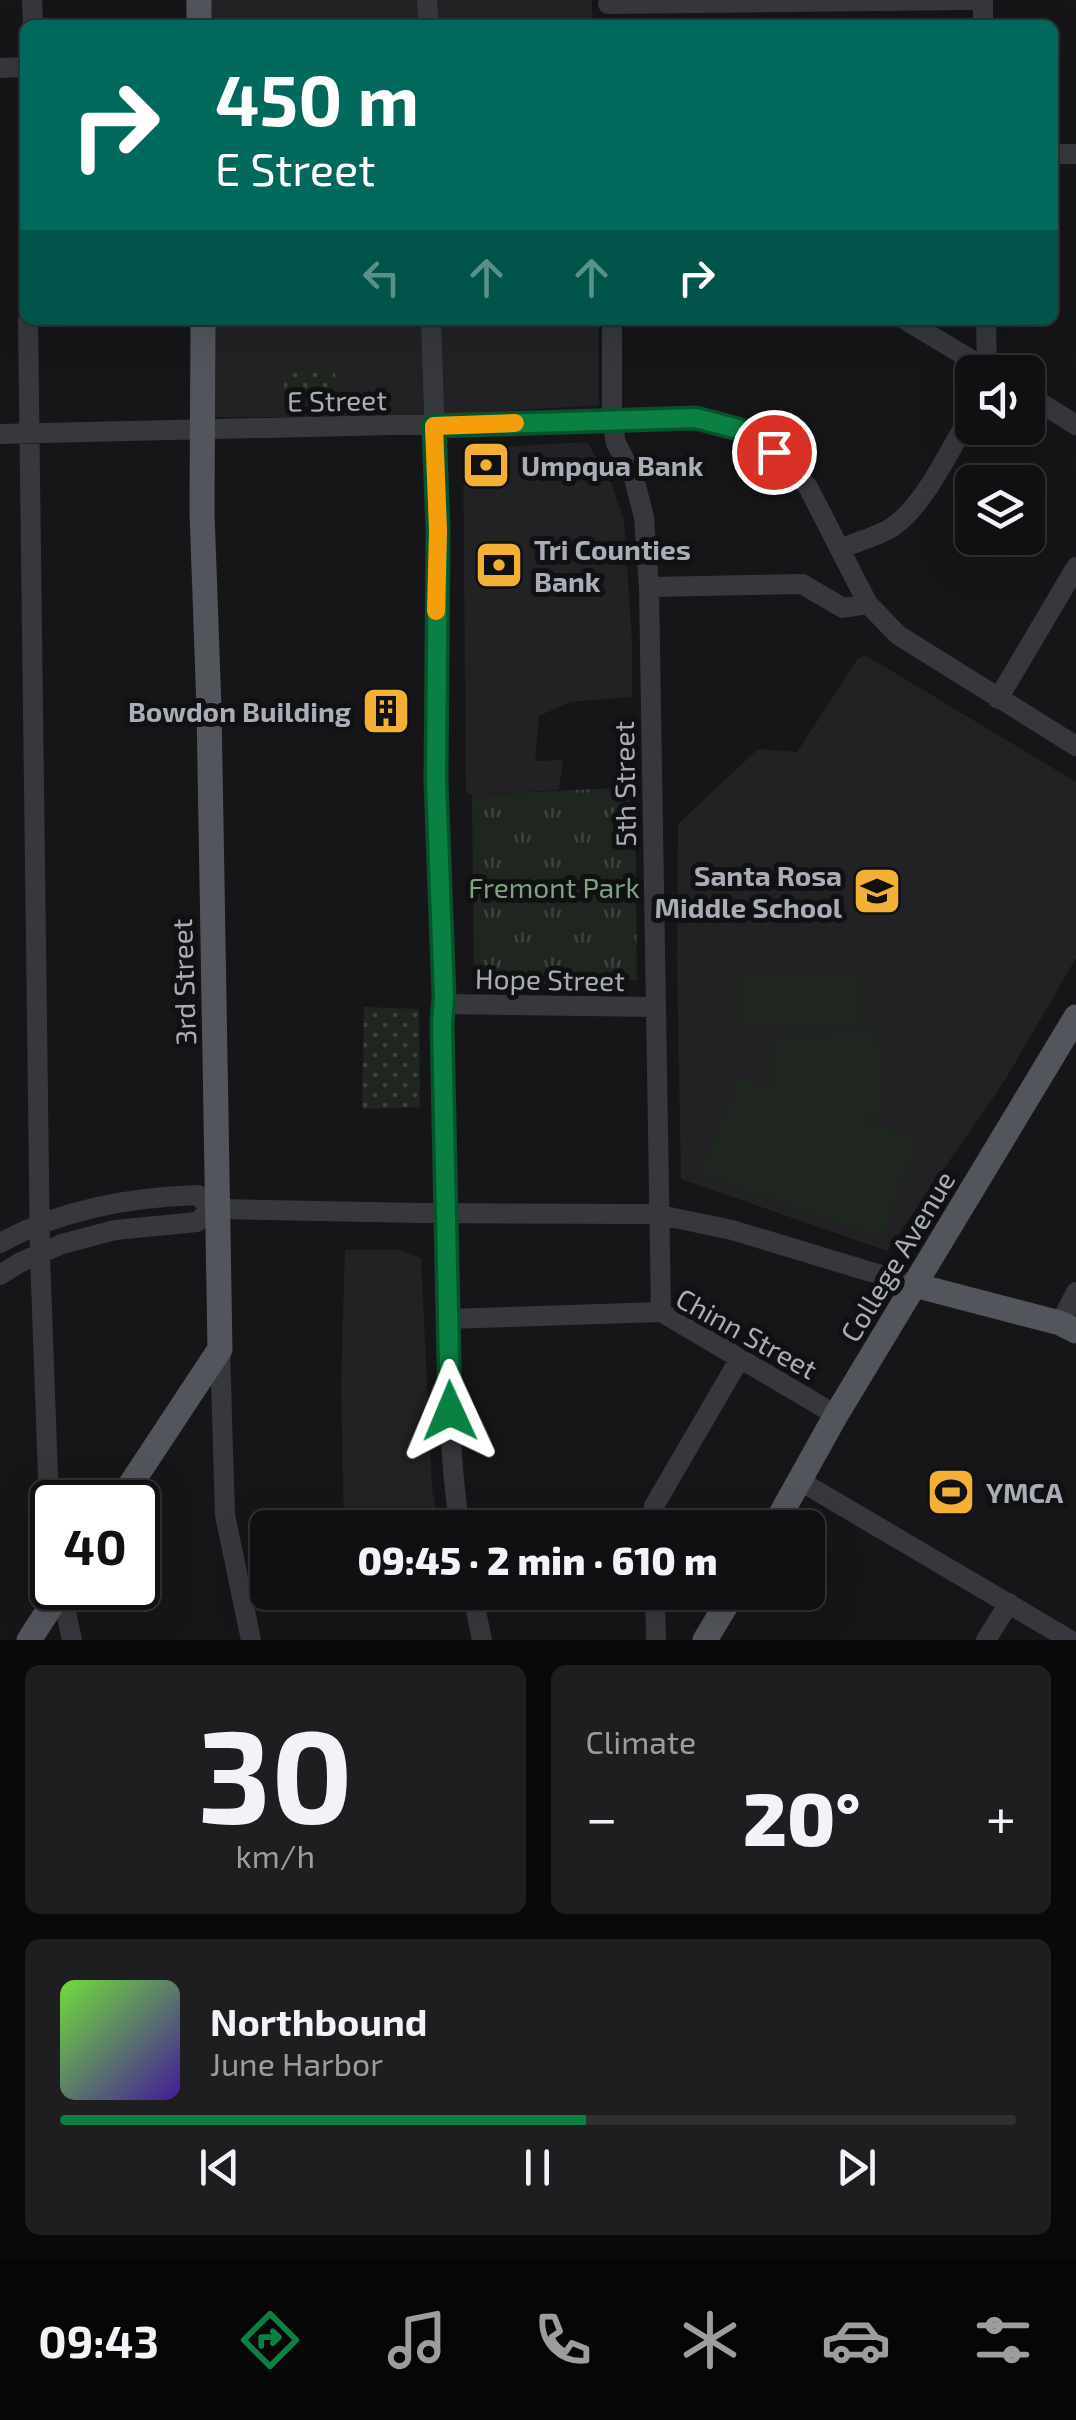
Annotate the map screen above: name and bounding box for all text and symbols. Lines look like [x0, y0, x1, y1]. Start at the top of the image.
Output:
text: 450 m [215, 56, 419, 140]
icon: right [50, 60, 180, 190]
text: E Street [215, 141, 375, 195]
icon: left [354, 250, 409, 305]
icon: ahead [459, 250, 514, 305]
icon: ahead [564, 250, 619, 305]
icon: right [669, 250, 724, 305]
map controls [955, 355, 1045, 555]
button: sound [955, 355, 1045, 445]
street label: E Street [287, 382, 387, 418]
pin [732, 410, 817, 495]
icon: arrive [747, 425, 802, 480]
bank icon: Umpqua Bank [460, 439, 512, 491]
place label: Umpqua Bank [521, 448, 704, 482]
button: layers [955, 465, 1045, 555]
place label: Tri Counties Bank [534, 532, 691, 598]
bank icon: Tri Counties Bank [473, 539, 525, 591]
building icon: Bowdon Building [360, 685, 412, 737]
place label: Bowdon Building [128, 694, 351, 728]
street label: 5th Street [606, 721, 642, 847]
place label: Santa Rosa Middle School [654, 858, 843, 924]
school or university icon: Santa Rosa Middle School [851, 865, 903, 917]
park label: Fremont Park [468, 870, 640, 904]
street label: 3rd Street [164, 918, 202, 1046]
street label: Hope Street [475, 961, 625, 997]
street label: College Avenue [833, 1164, 961, 1348]
street label: Chinn Street [671, 1280, 823, 1386]
position arrow [398, 1359, 502, 1463]
sports icon: YMCA [925, 1466, 977, 1518]
place label: YMCA [986, 1475, 1064, 1509]
speed limit sign: 40 [30, 1480, 160, 1610]
text: 09:45 · 2 min · 610 m [357, 1537, 718, 1583]
text: 30 [197, 1693, 353, 1849]
text: Climate [586, 1722, 696, 1760]
text: 20° [743, 1771, 861, 1861]
text: − [586, 1783, 618, 1849]
text: + [986, 1783, 1016, 1849]
text: km/h [236, 1836, 315, 1874]
text: Northbound [210, 1998, 428, 2044]
text: June Harbor [210, 2044, 383, 2082]
icon: previous [192, 2140, 247, 2195]
icon: pause [510, 2140, 565, 2195]
icon: next [829, 2140, 884, 2195]
icon: directions [235, 2305, 305, 2375]
icon: music [382, 2305, 452, 2375]
icon: phone [528, 2305, 598, 2375]
icon: climate [675, 2305, 745, 2375]
icon: car [821, 2305, 891, 2375]
icon: filters [968, 2305, 1038, 2375]
text: 09:43 [38, 2313, 159, 2367]

